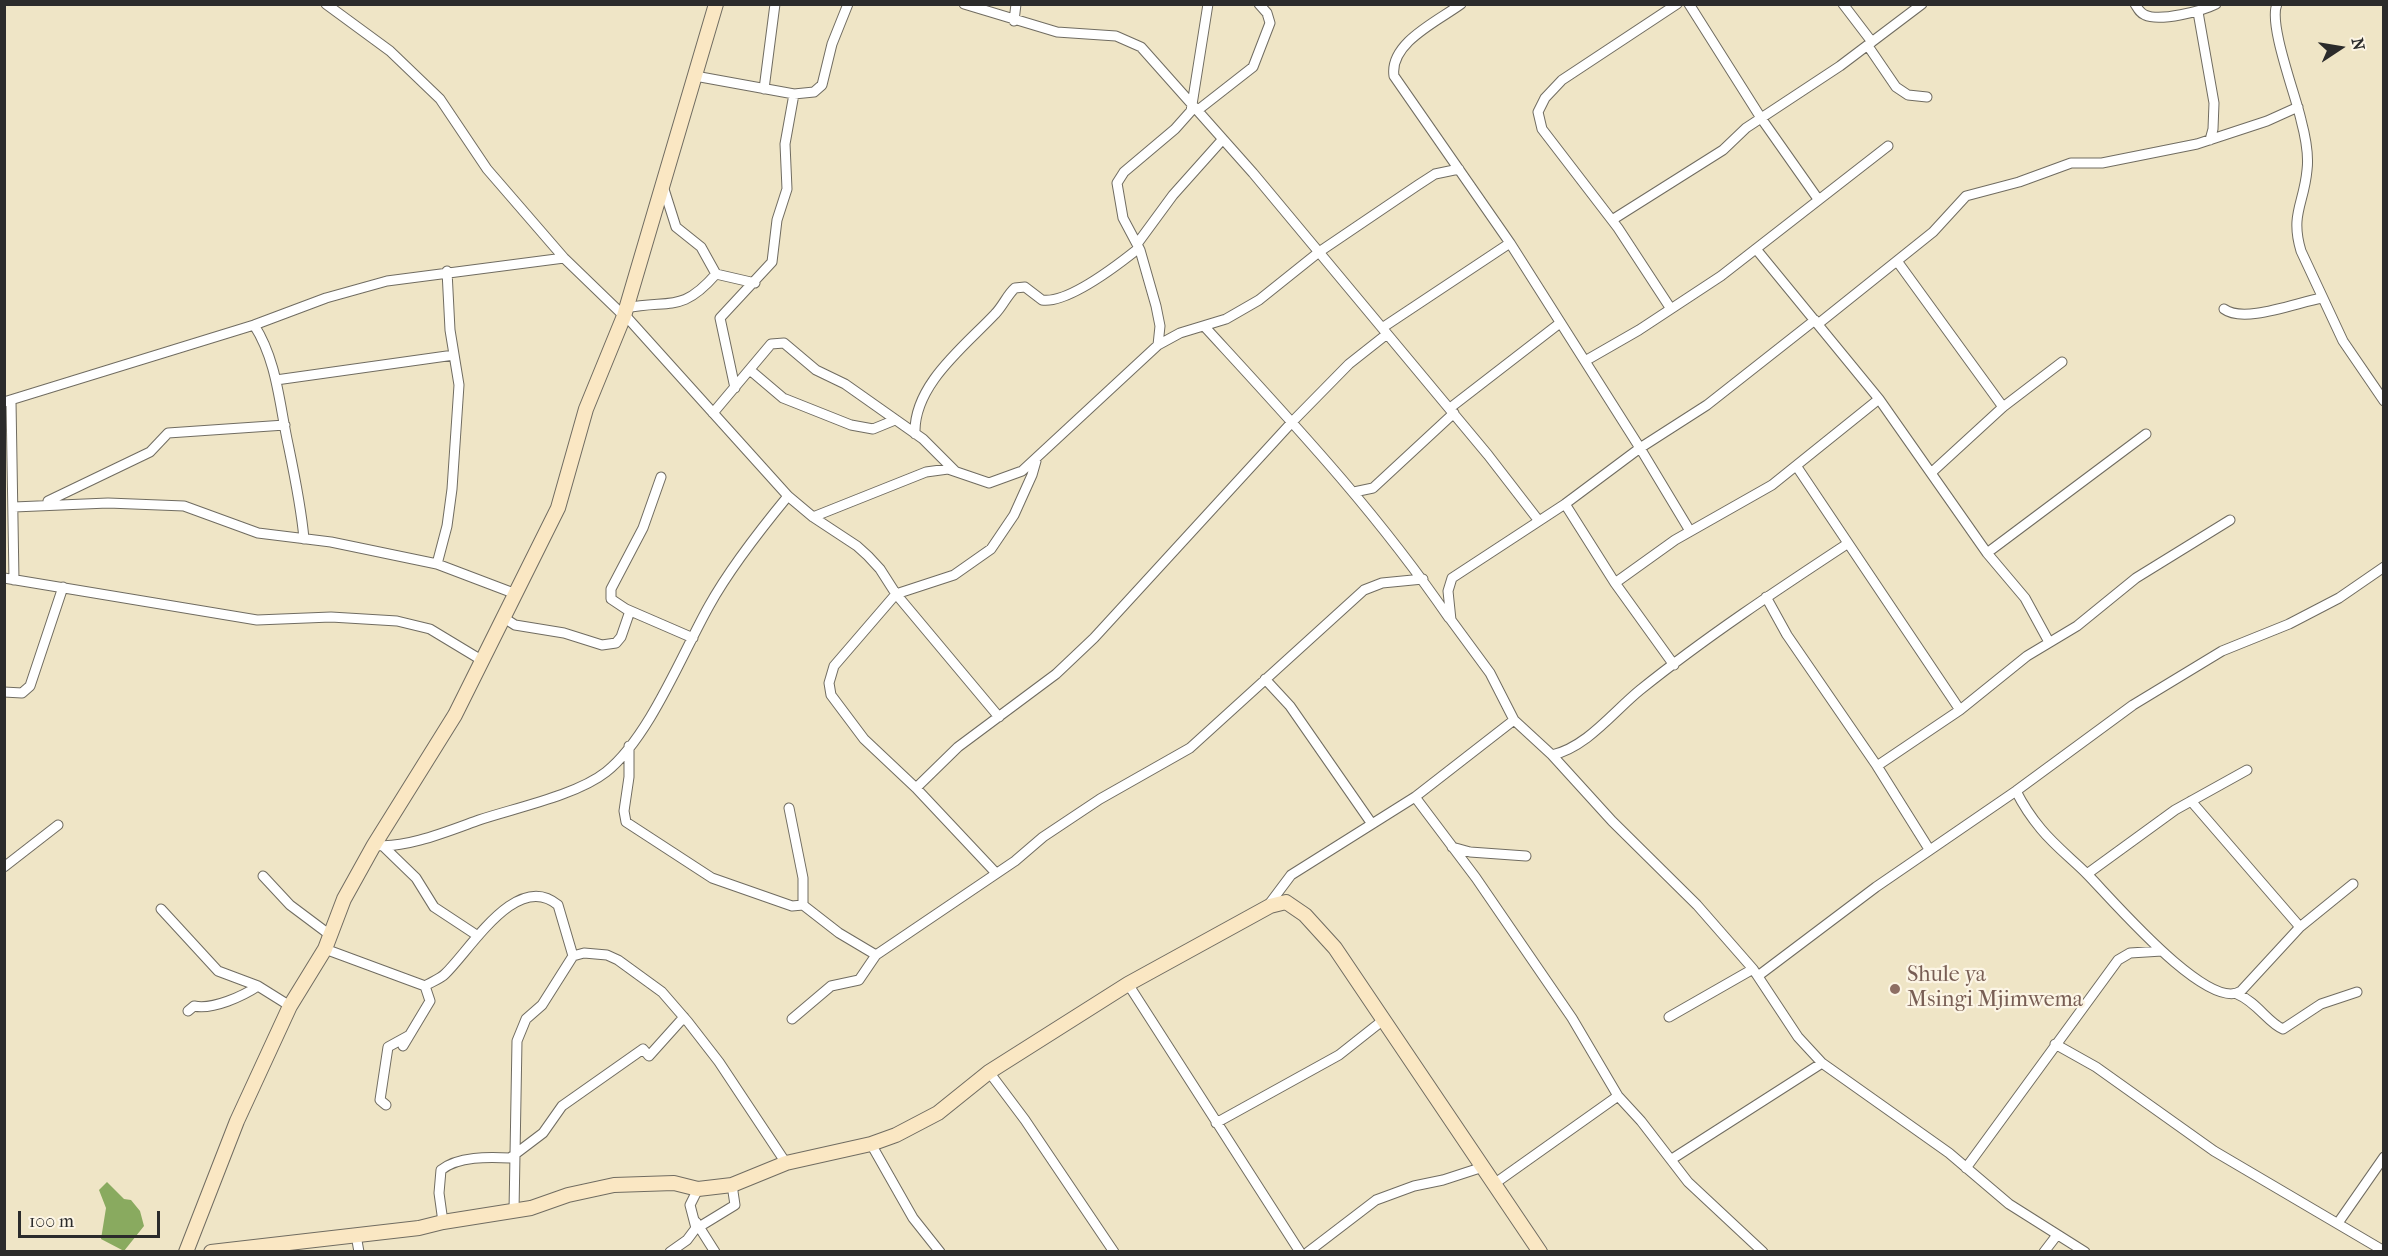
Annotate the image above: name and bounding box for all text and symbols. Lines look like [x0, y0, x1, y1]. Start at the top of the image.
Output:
north arrow [2310, 18, 2370, 78]
text: N [2348, 36, 2369, 52]
place label: Shule ya Msingi Mjimwema [1907, 963, 2083, 1014]
marker: Shule ya Msingi Mjimwema [1888, 982, 1902, 996]
scale bar [21, 1199, 164, 1237]
text: 100 m [29, 1211, 74, 1232]

